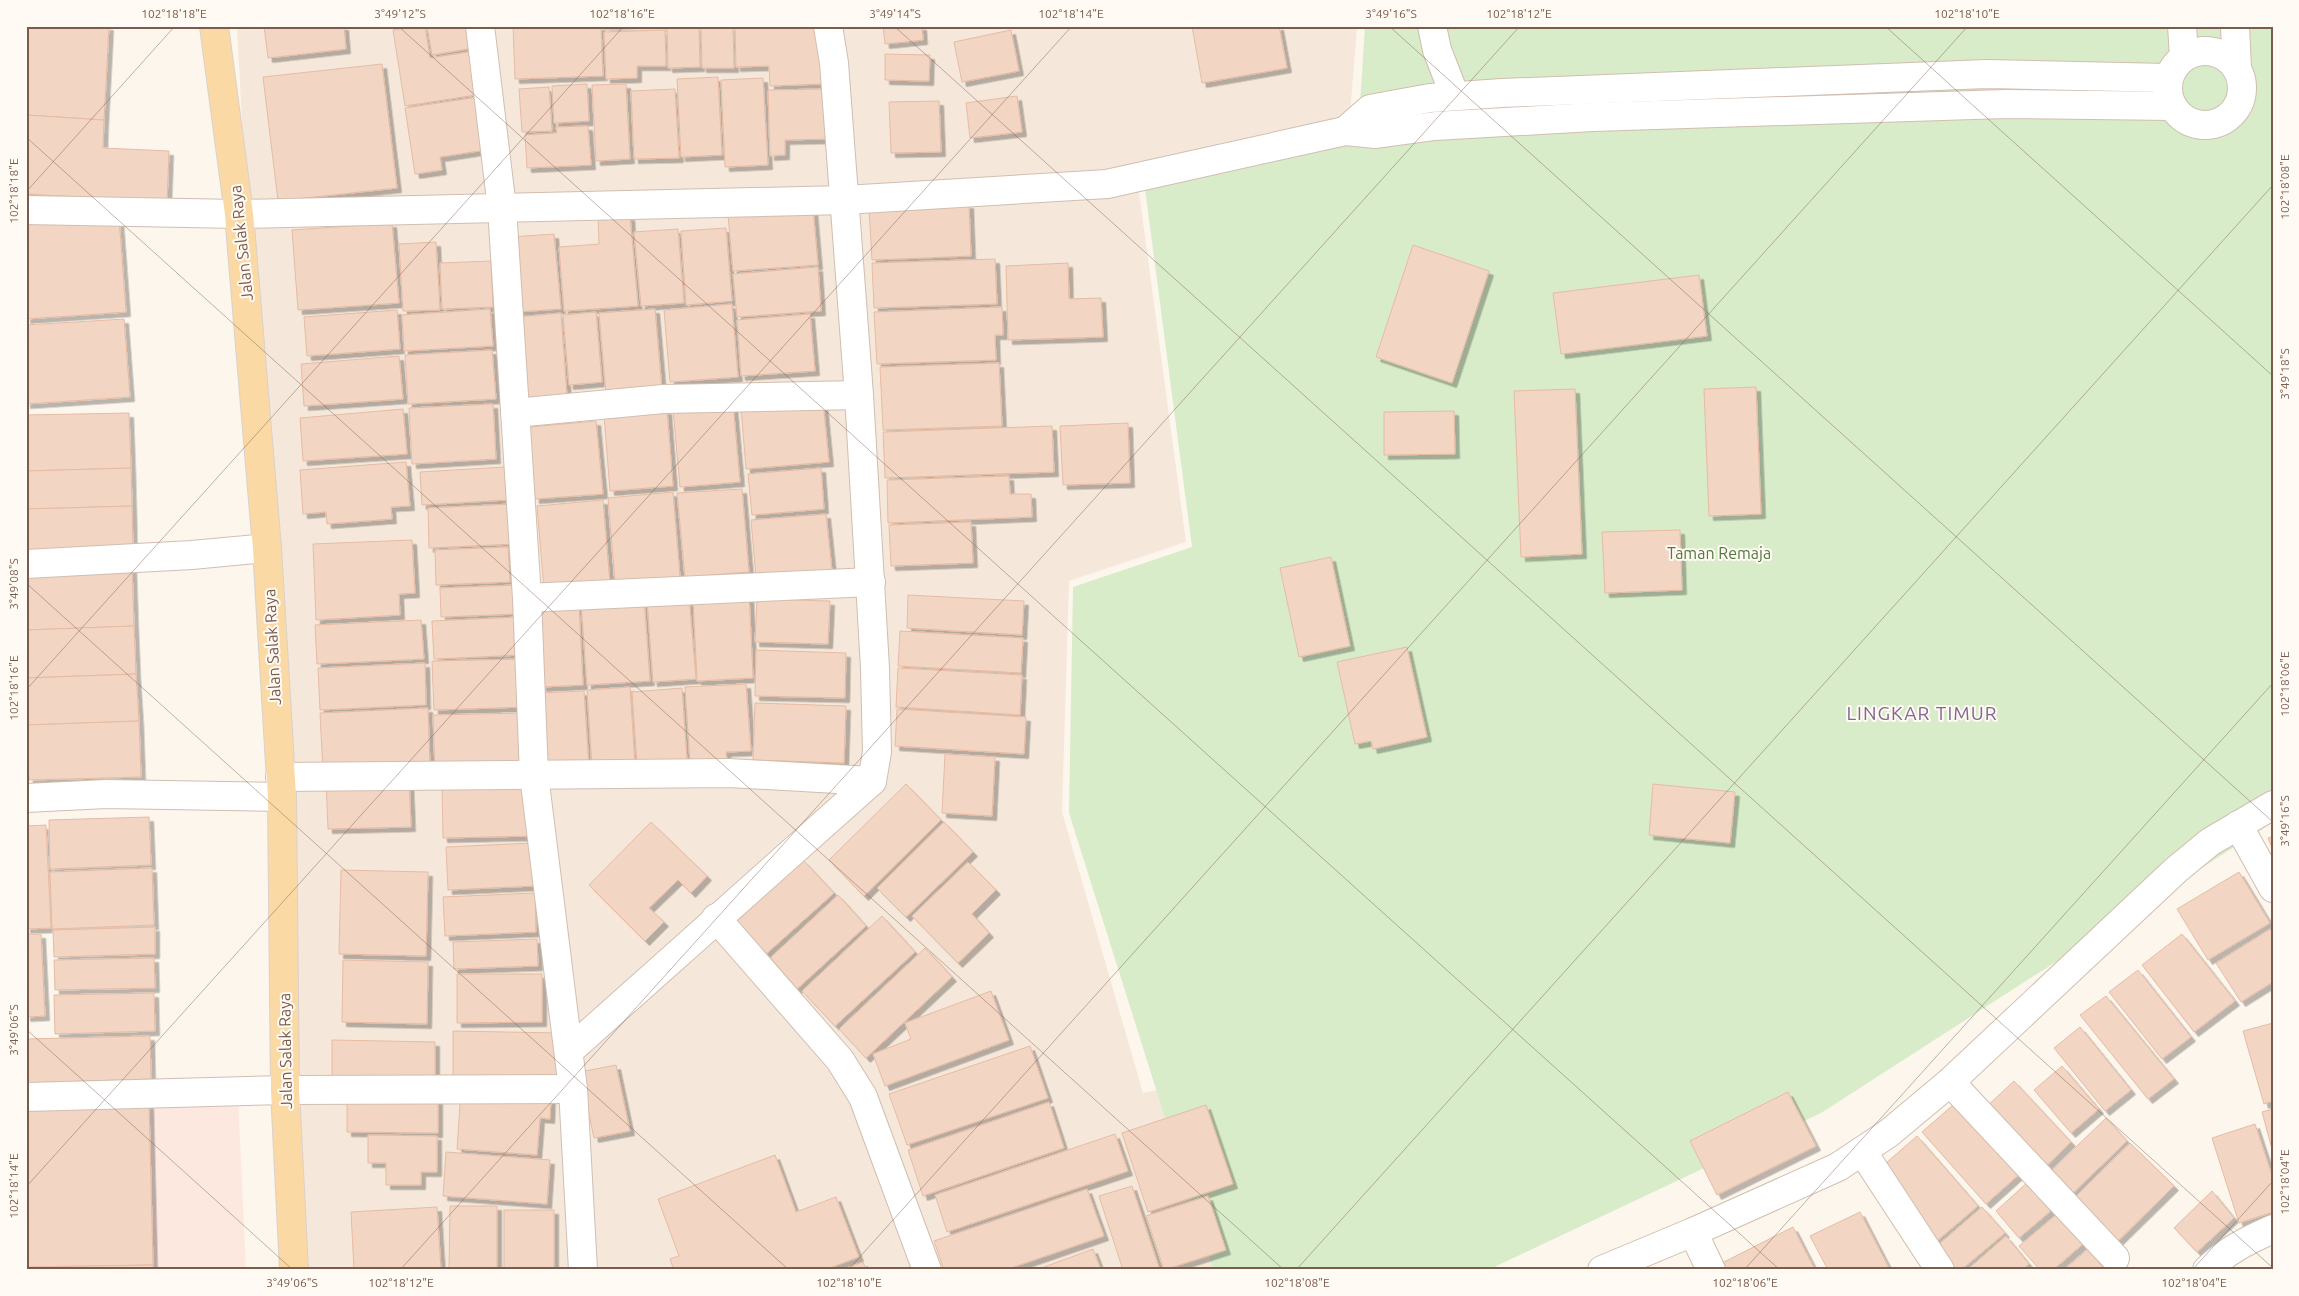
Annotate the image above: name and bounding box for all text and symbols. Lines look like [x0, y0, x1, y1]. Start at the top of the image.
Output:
text: 102°18'18"E [141, 7, 207, 20]
text: 3°49'12"S [374, 7, 426, 20]
text: 102°18'16"E [589, 7, 655, 20]
text: 3°49'14"S [869, 7, 921, 20]
text: 102°18'14"E [1038, 7, 1104, 20]
text: 3°49'16"S [1365, 7, 1417, 20]
text: 102°18'12"E [1486, 7, 1552, 20]
text: 102°18'10"E [1934, 7, 2000, 20]
text: 102°18'08"E [2278, 154, 2291, 220]
text: 102°18'18"E [7, 158, 20, 224]
street label: Jalan Salak Raya [226, 184, 256, 302]
text: 3°49'18"S [2278, 348, 2291, 400]
park label: Taman Remaja [1667, 544, 1771, 562]
text: 3°49'08"S [7, 558, 20, 610]
street label: Jalan Salak Raya [260, 588, 284, 706]
text: 102°18'06"E [2278, 651, 2291, 717]
text: 102°18'16"E [7, 655, 20, 721]
district label: LINGKAR TIMUR [1846, 702, 1998, 724]
text: 3°49'16"S [2278, 795, 2291, 847]
street label: Jalan Salak Raya [275, 993, 295, 1109]
text: 3°49'06"S [7, 1004, 20, 1056]
text: 102°18'04"E [2278, 1149, 2291, 1215]
text: 102°18'14"E [7, 1153, 20, 1219]
text: 3°49'06"S [266, 1276, 318, 1289]
text: 102°18'12"E [368, 1276, 434, 1289]
text: 102°18'10"E [816, 1276, 882, 1289]
text: 102°18'08"E [1264, 1276, 1330, 1289]
text: 102°18'06"E [1712, 1276, 1778, 1289]
text: 102°18'04"E [2161, 1276, 2227, 1289]

